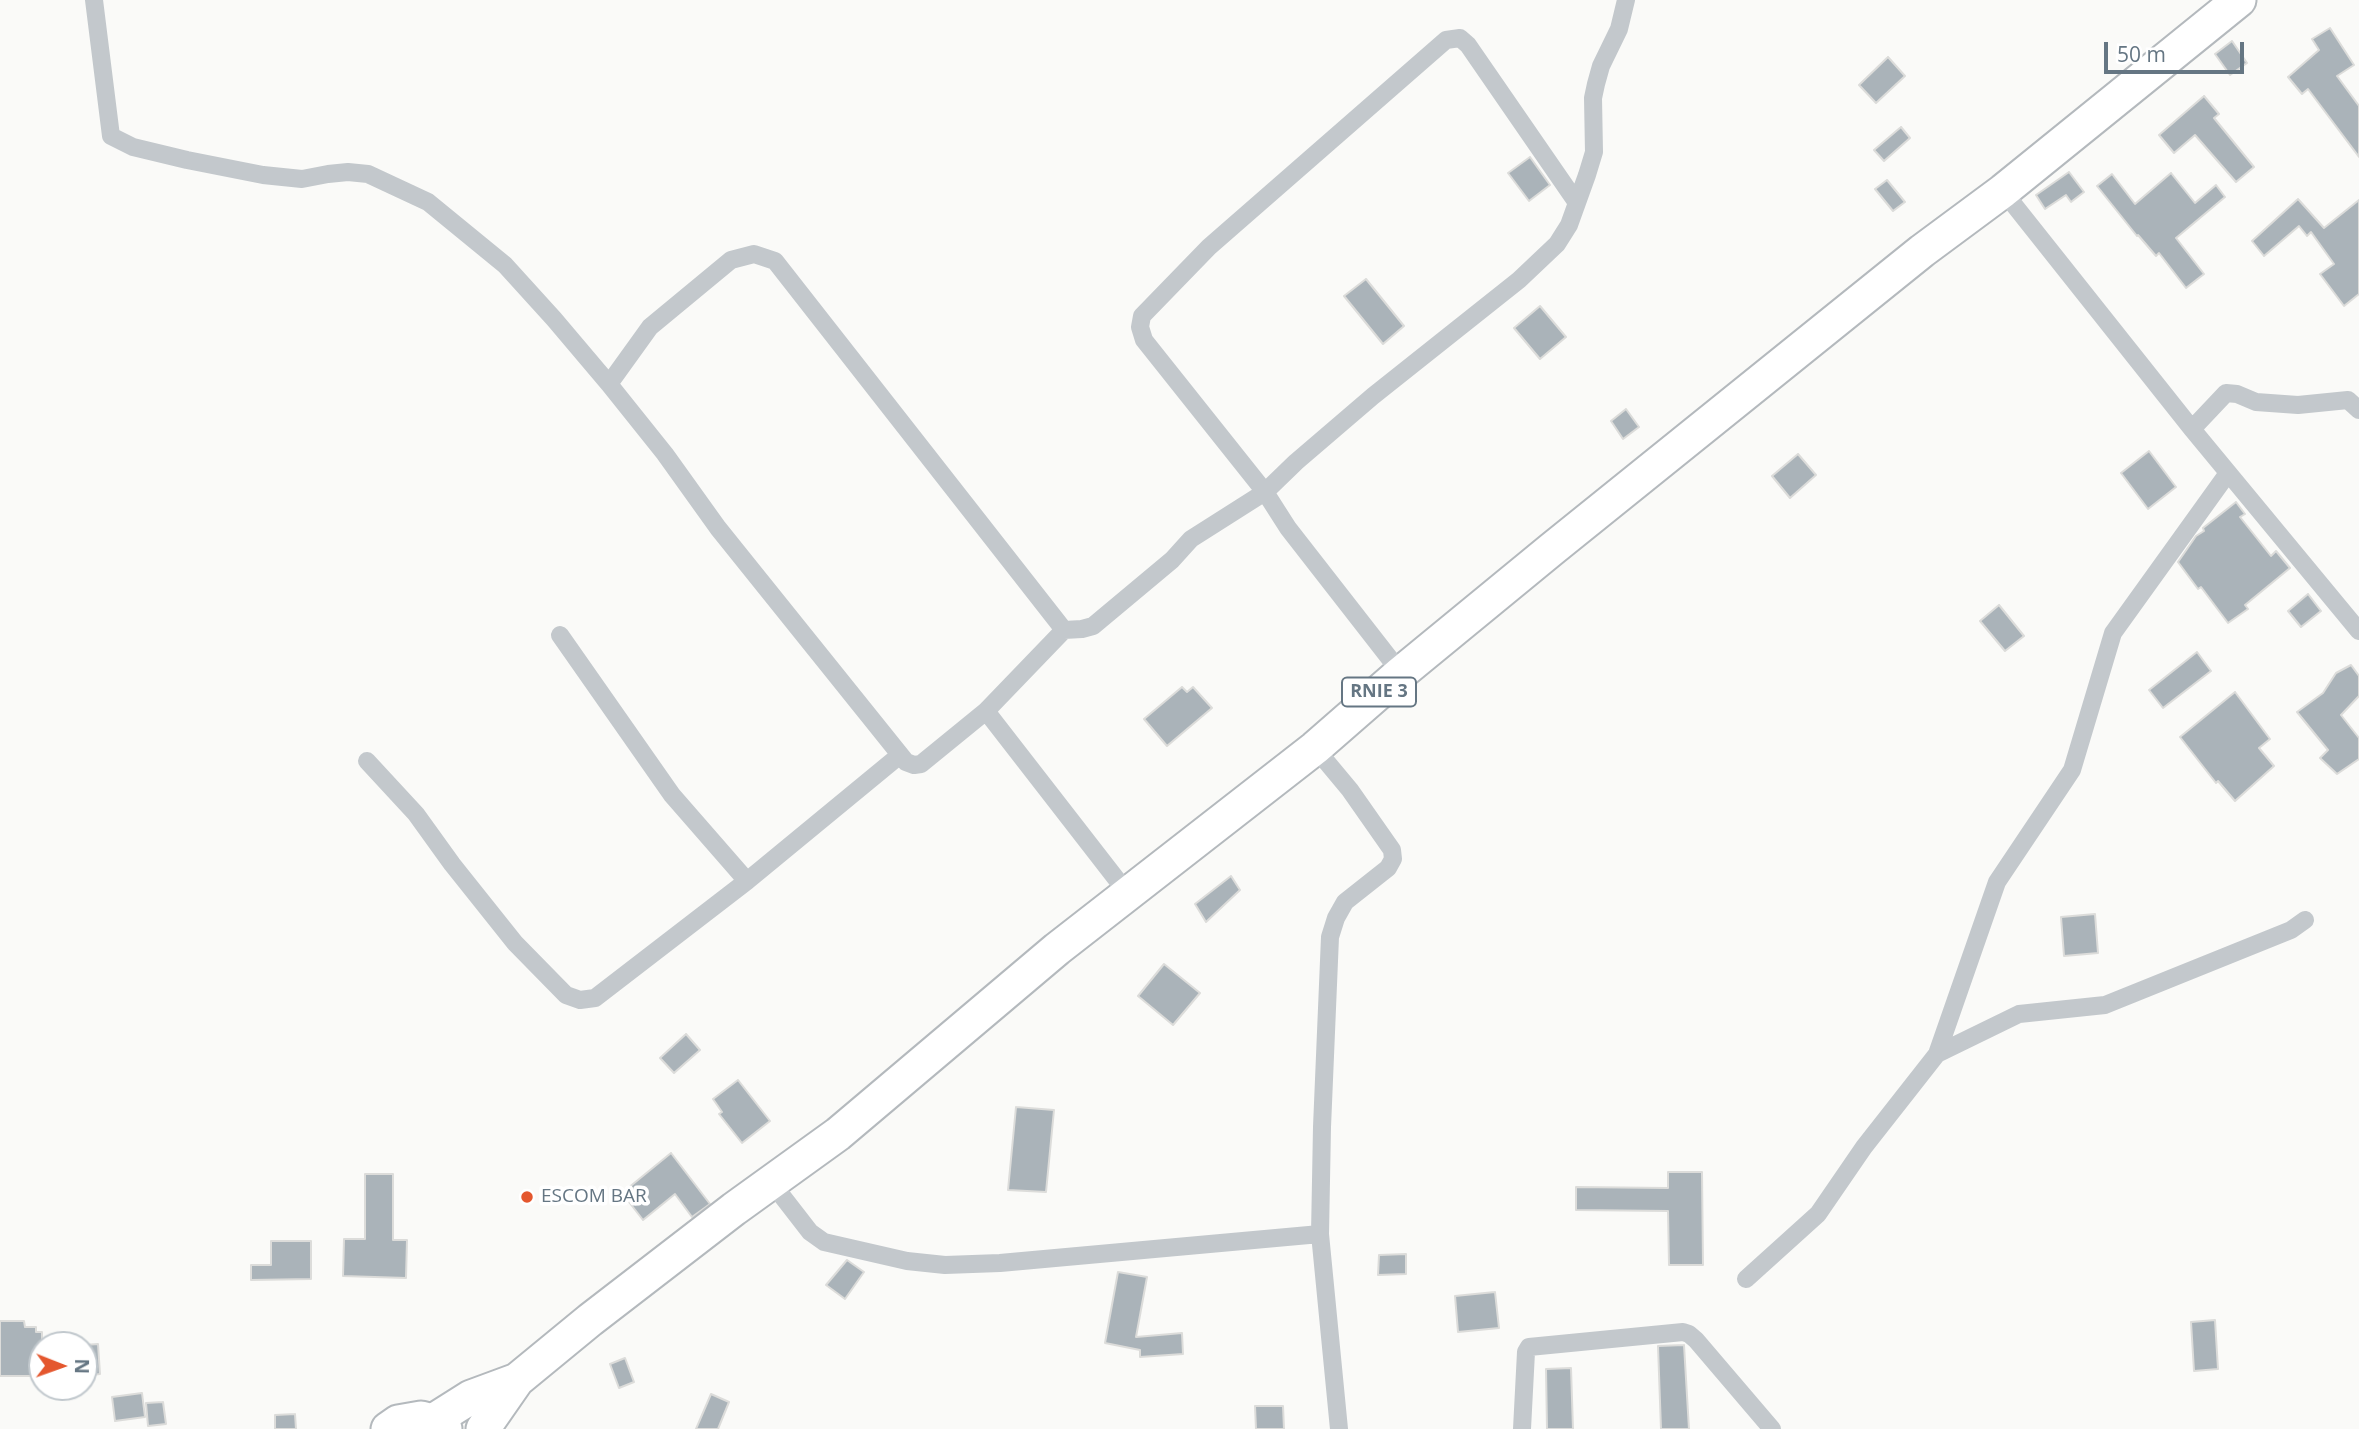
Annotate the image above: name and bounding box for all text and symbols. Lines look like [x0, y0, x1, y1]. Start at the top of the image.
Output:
scale bar [2107, 28, 2247, 72]
text: 50 m [2117, 40, 2166, 68]
road number: RNIE 3 [1342, 678, 1416, 706]
place label: ESCOM BAR [541, 1186, 647, 1208]
marker: ESCOM BAR [519, 1189, 535, 1205]
north arrow [28, 1331, 98, 1401]
text: N [69, 1358, 95, 1374]

